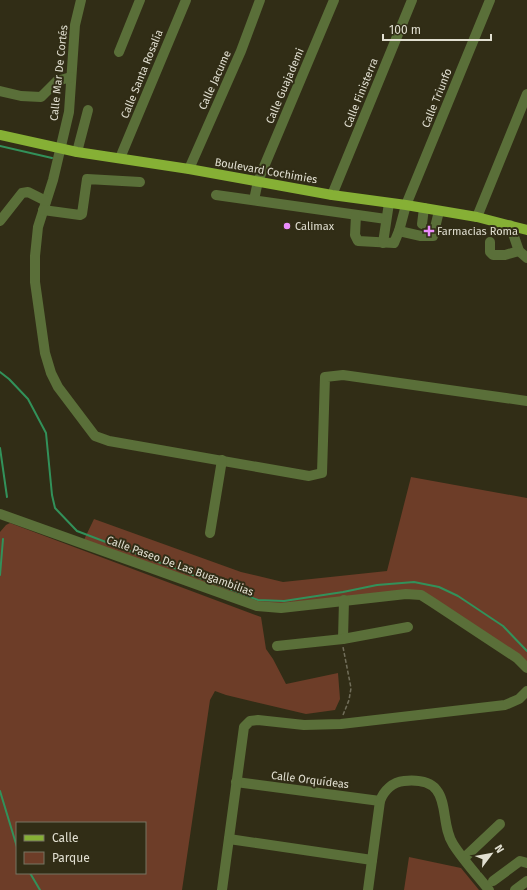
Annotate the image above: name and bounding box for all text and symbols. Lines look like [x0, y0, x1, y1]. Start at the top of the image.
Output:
scale bar [383, 16, 491, 42]
text: 100 m [389, 23, 421, 37]
street label: Calle Mar De Cortés [47, 24, 71, 122]
street label: Calle Santa Rosalía [118, 28, 166, 120]
street label: Calle Guajademi [263, 46, 307, 126]
street label: Calle Jacume [196, 48, 234, 112]
street label: Calle Finisterra [341, 56, 381, 130]
street label: Calle Triunfo [419, 66, 455, 130]
street label: Boulevard Cochimies [214, 156, 318, 186]
place label: Calimax [295, 220, 335, 233]
marker: Calimax [282, 221, 292, 231]
place label: Farmacias Roma [437, 225, 518, 238]
marker: Farmacias Roma [424, 226, 434, 236]
street label: Calle Paseo De Las Bugambilias [105, 533, 255, 599]
street label: Calle Orquídeas [270, 769, 350, 791]
legend [16, 822, 146, 874]
text: Calle [52, 831, 79, 845]
north arrow [471, 834, 511, 874]
text: N [492, 842, 507, 856]
text: Parque [52, 851, 90, 865]

